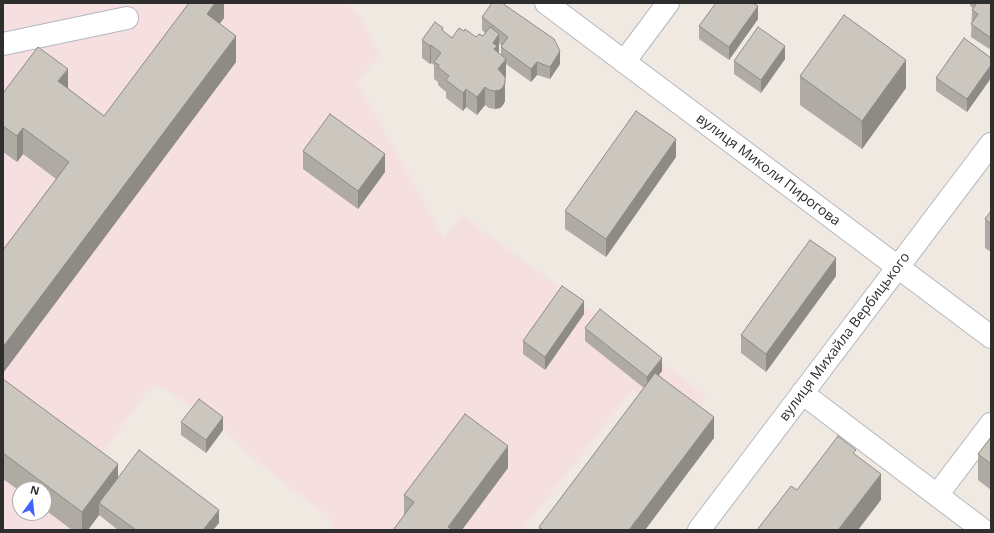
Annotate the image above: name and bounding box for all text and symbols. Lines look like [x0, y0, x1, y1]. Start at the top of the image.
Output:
street label: вулиця Миколи Пирогова [693, 110, 843, 230]
street label: вулиця Михайла Вербицького [776, 249, 914, 425]
north arrow [12, 481, 52, 521]
text: N [29, 481, 41, 498]

